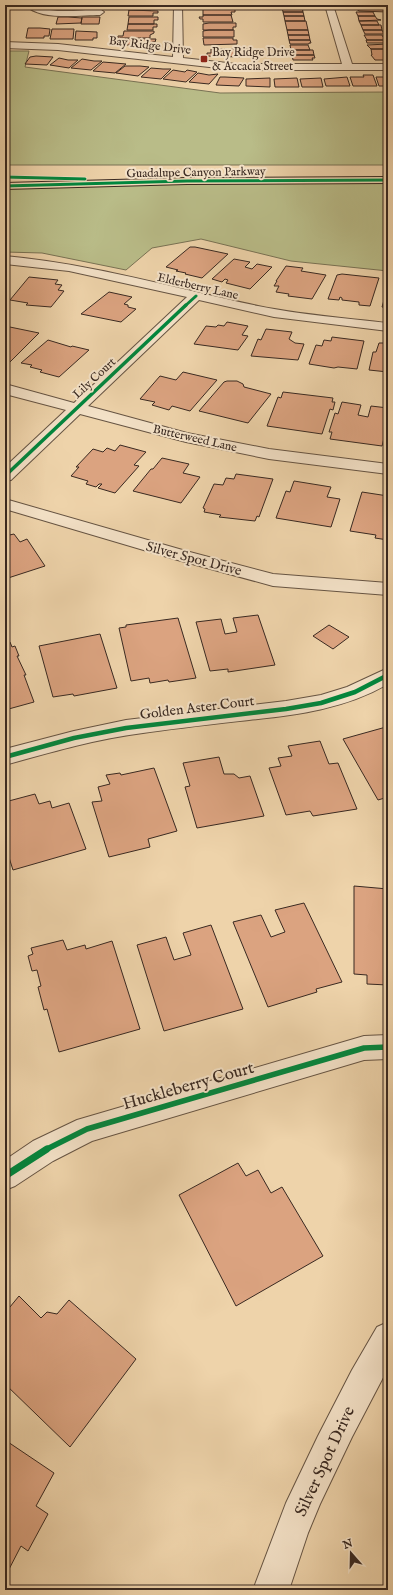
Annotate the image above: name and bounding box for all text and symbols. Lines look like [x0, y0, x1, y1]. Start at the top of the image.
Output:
street label: Bay Ridge Drive [108, 33, 192, 58]
place label: Bay Ridge Drive & Accacia Street [212, 45, 295, 74]
marker: Bay Ridge Drive & Accacia Street [199, 54, 209, 64]
street label: Guadalupe Canyon Parkway [126, 164, 266, 182]
street label: Elderberry Lane [156, 270, 240, 303]
street label: Lily Court [70, 355, 119, 402]
street label: Butterweed Lane [151, 422, 239, 456]
street label: Silver Spot Drive [144, 538, 244, 581]
street label: Golden Aster Court [139, 692, 256, 724]
street label: Huckleberry Court [120, 1058, 257, 1115]
street label: Silver Spot Drive [291, 1403, 360, 1520]
north arrow [331, 1533, 371, 1573]
text: N [340, 1536, 355, 1553]

